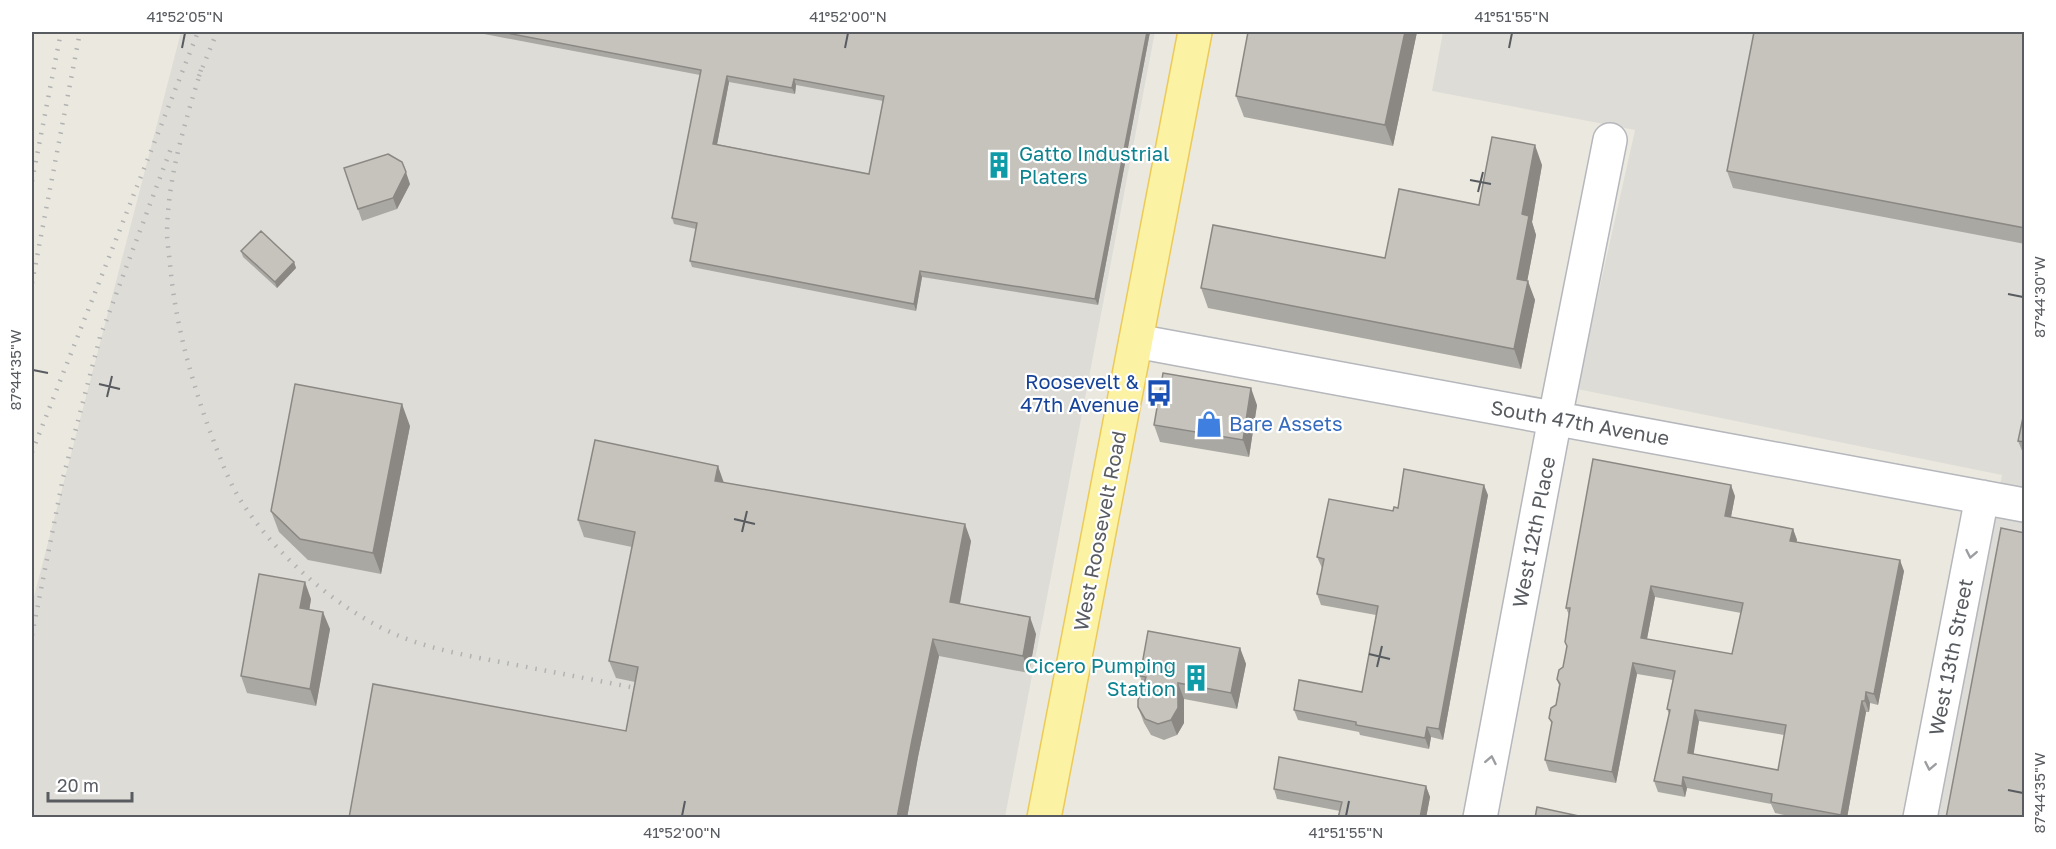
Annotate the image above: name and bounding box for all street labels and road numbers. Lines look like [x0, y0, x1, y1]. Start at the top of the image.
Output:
street label: South 47th Avenue [1489, 394, 1671, 450]
street label: West Roosevelt Road [1068, 429, 1130, 633]
street label: West 12th Place [1507, 454, 1559, 609]
street label: West 13th Street [1923, 576, 1977, 737]

